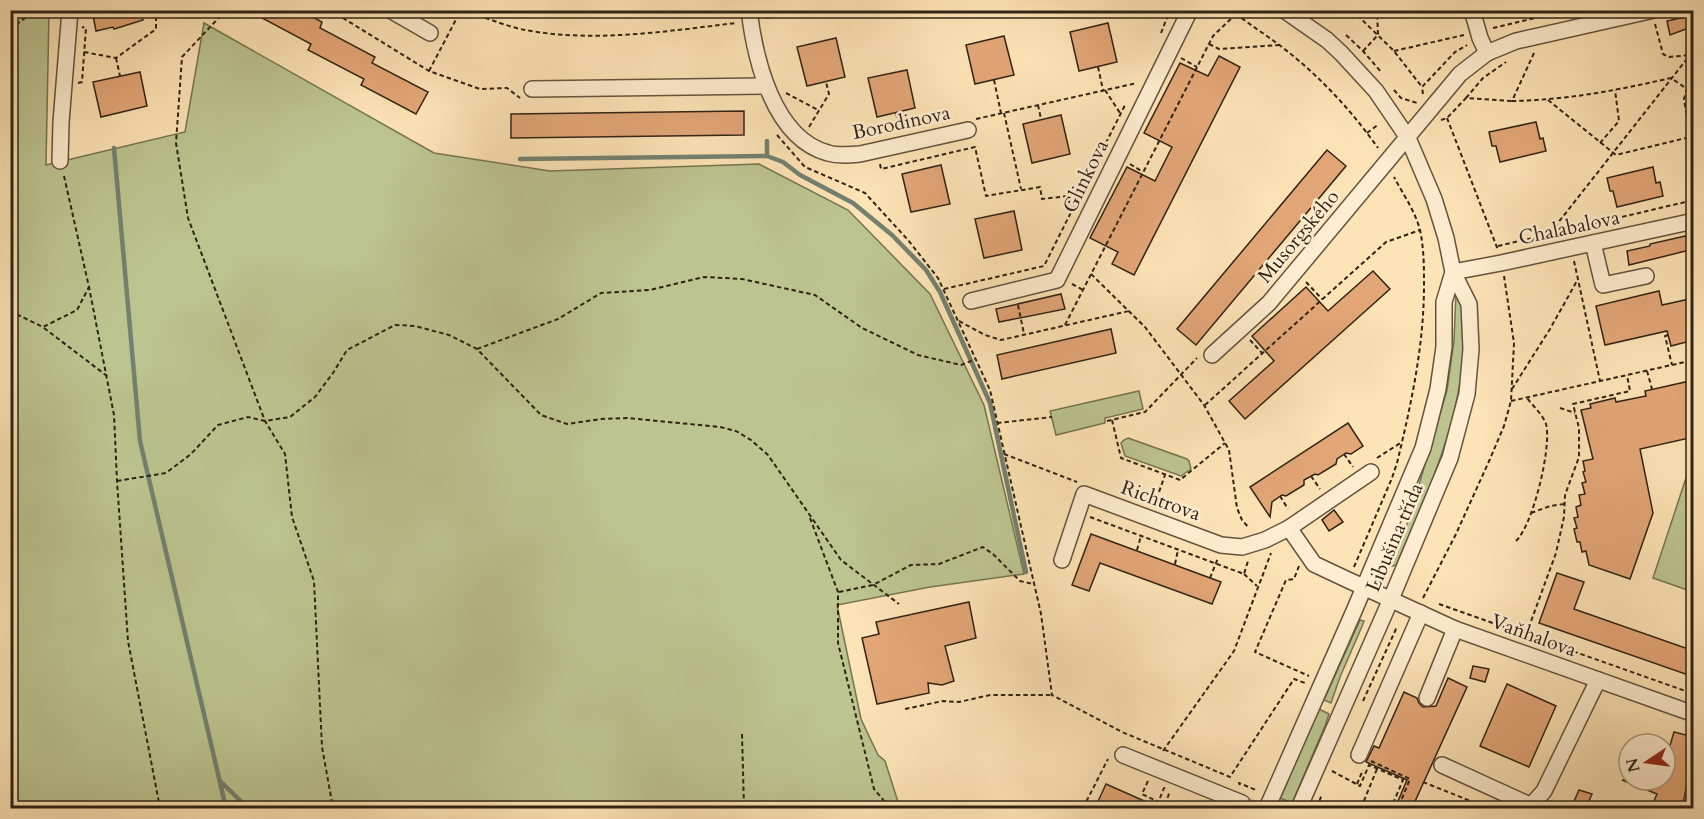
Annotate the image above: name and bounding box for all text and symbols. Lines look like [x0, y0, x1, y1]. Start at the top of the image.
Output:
street label: Borodinova [850, 99, 953, 146]
street label: Glinkova [1056, 135, 1115, 217]
street label: Musorgského [1251, 184, 1346, 289]
street label: Chalabalova [1516, 204, 1622, 251]
street label: Richtrova [1117, 474, 1205, 527]
street label: Libušina třída [1359, 478, 1430, 596]
street label: Vaňhalova [1487, 608, 1581, 663]
north arrow [1617, 732, 1677, 792]
text: N [1621, 756, 1646, 774]

